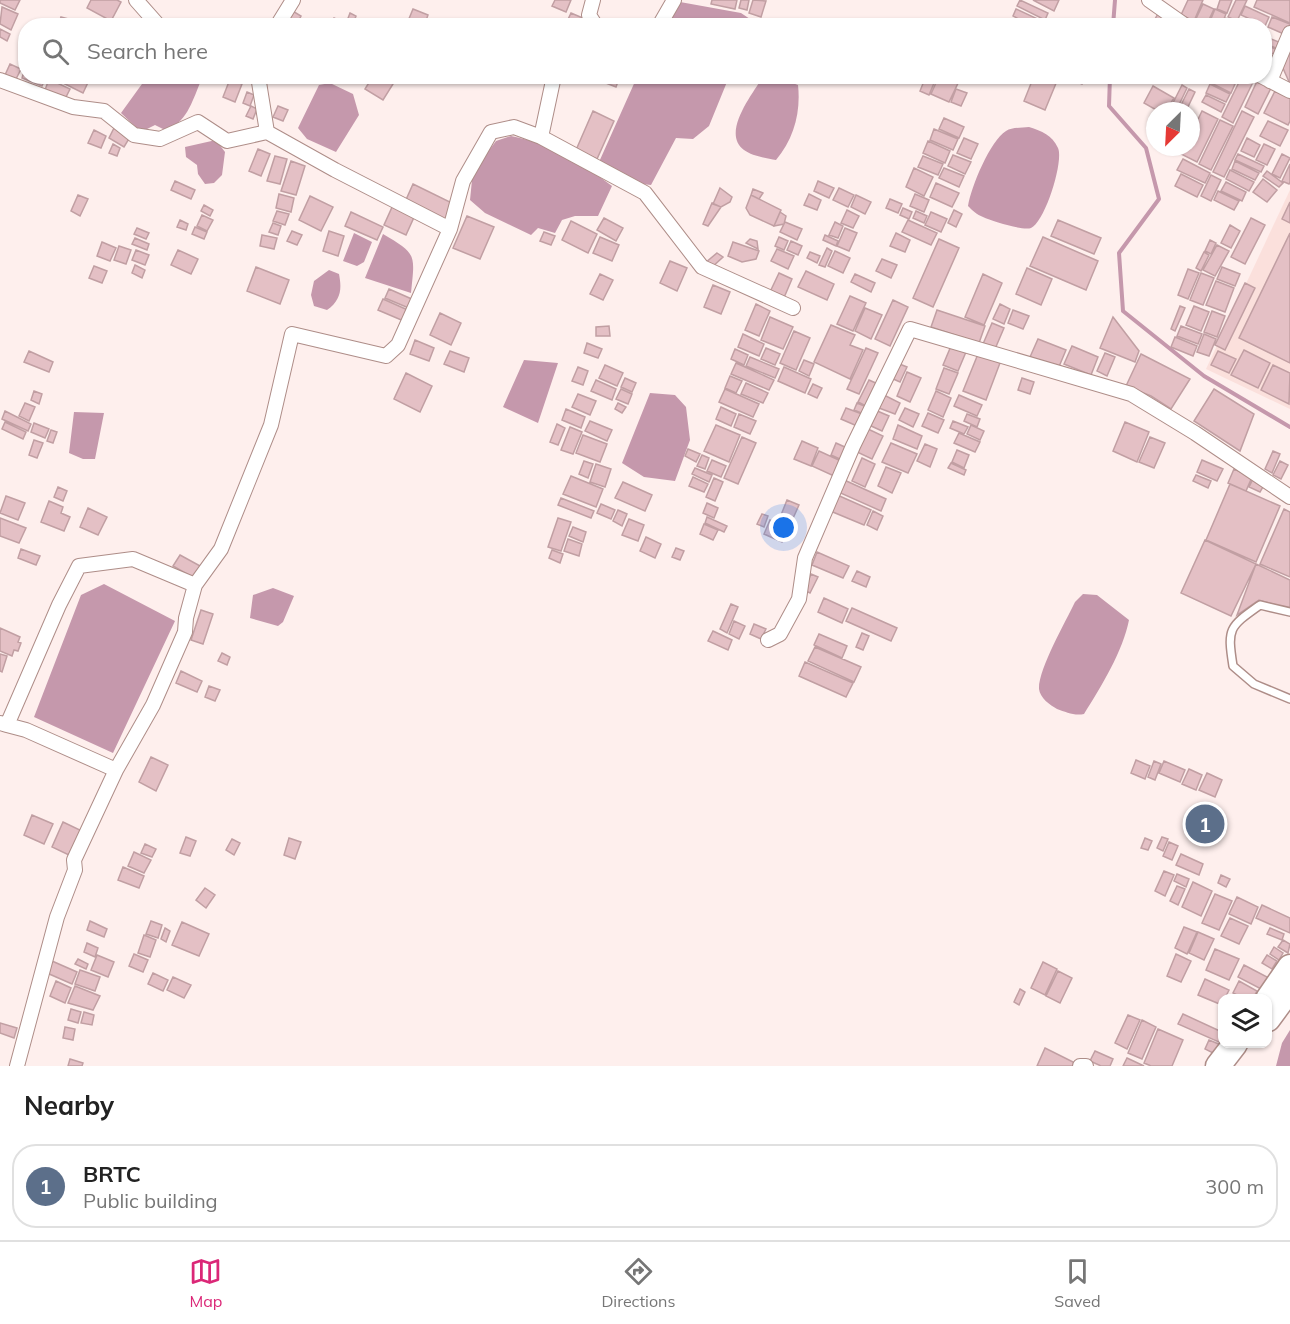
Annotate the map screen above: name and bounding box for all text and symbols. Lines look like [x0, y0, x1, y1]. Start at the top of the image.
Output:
search box [18, 18, 1272, 84]
icon: search [39, 35, 72, 68]
text: Search here [87, 37, 208, 65]
north arrow [1146, 102, 1200, 156]
your location [769, 513, 798, 542]
pin: 1 [1186, 802, 1224, 846]
map controls [1218, 994, 1272, 1048]
button: layers [1218, 994, 1272, 1048]
text: Nearby [24, 1089, 114, 1122]
text: BRTC [83, 1160, 141, 1188]
text: 1 [40, 1174, 52, 1199]
text: 300 m [1205, 1174, 1264, 1199]
text: Public building [83, 1188, 218, 1213]
tab: Map [189, 1255, 222, 1311]
tab: Directions [601, 1255, 675, 1311]
tab: Saved [1054, 1255, 1101, 1311]

